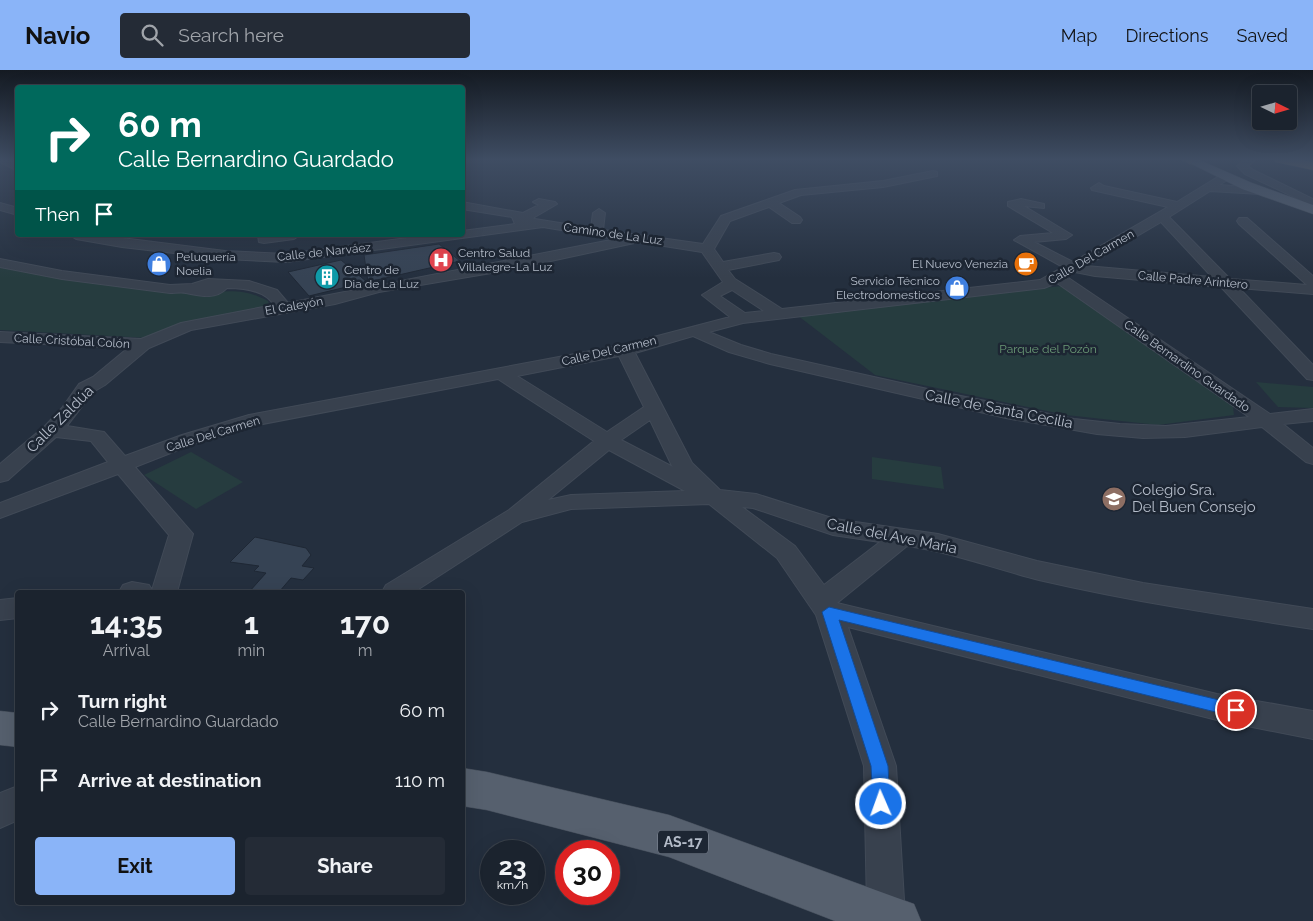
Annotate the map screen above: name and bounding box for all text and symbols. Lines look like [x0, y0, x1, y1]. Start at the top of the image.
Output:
search box [120, 13, 470, 58]
text: Navio [25, 21, 90, 50]
icon: search [138, 21, 166, 49]
text: Search here [178, 24, 284, 46]
text: Map [1061, 25, 1097, 46]
text: Directions [1125, 25, 1209, 46]
text: Saved [1237, 25, 1288, 46]
north arrow [1252, 85, 1298, 130]
map controls [1252, 85, 1297, 130]
text: 60 m [118, 104, 202, 145]
icon: right [35, 105, 100, 170]
text: Calle Bernardino Guardado [118, 146, 394, 172]
icon: arrive [90, 200, 118, 228]
text: Then [35, 203, 80, 225]
street label: Camino de La Luz [563, 220, 663, 248]
street label: Calle Del Carmen [1045, 227, 1137, 287]
street label: Calle de Narváez [276, 240, 372, 264]
place label: Centro Salud Villalegre-La Luz [458, 246, 552, 274]
hospital icon: Centro Salud Villalegre-La Luz [428, 247, 454, 273]
place label: Peluquería Noelia [176, 250, 236, 278]
shop icon: Peluquería Noelia [146, 251, 172, 277]
cafe icon: El Nuevo Venezia [1013, 251, 1039, 277]
place label: El Nuevo Venezia [912, 257, 1008, 271]
place label: Centro de Dia de La Luz [344, 263, 419, 291]
building icon: Centro de Dia de La Luz [314, 264, 340, 290]
street label: Calle Padre Arintero [1137, 268, 1249, 292]
place label: Servicio Técnico Electrodomesticos [836, 274, 940, 302]
shop icon: Servicio Técnico Electrodomesticos [944, 275, 970, 301]
street label: El Caleyón [264, 294, 324, 318]
street label: Calle Bernardino Guardado [1121, 317, 1253, 415]
street label: Calle Cristóbal Colón [14, 331, 130, 351]
street label: Calle Del Carmen [560, 333, 658, 369]
park label: Parque del Pozón [999, 342, 1097, 356]
street label: Calle Zaldúa [23, 382, 97, 456]
street label: Calle de Santa Cecilia [923, 386, 1075, 432]
street label: Calle Del Carmen [165, 413, 261, 455]
place label: Colegio Sra. Del Buen Consejo [1132, 481, 1256, 516]
school or university icon: Colegio Sra. Del Buen Consejo [1101, 486, 1127, 512]
street label: Calle del Ave María [825, 515, 959, 557]
text: 14:35 [90, 606, 163, 641]
text: 1 [244, 606, 259, 641]
text: 170 [340, 606, 390, 641]
text: Arrival [103, 641, 150, 660]
text: min [238, 641, 265, 660]
text: m [358, 641, 372, 660]
pin [1215, 689, 1257, 731]
text: Turn right [78, 690, 167, 712]
icon: right [35, 696, 63, 724]
icon: arrive [1222, 696, 1250, 724]
text: 60 m [400, 699, 445, 721]
text: Calle Bernardino Guardado [78, 712, 279, 731]
icon: arrive [35, 766, 63, 794]
text: Arrive at destination [78, 769, 262, 791]
text: 110 m [395, 769, 445, 791]
position arrow [854, 777, 906, 829]
road number: AS-17 [658, 830, 708, 854]
button: Exit [35, 837, 235, 895]
button: Share [245, 837, 445, 895]
speed limit sign: 30 [555, 840, 620, 905]
text: 23 [498, 851, 527, 881]
text: km/h [497, 878, 528, 892]

